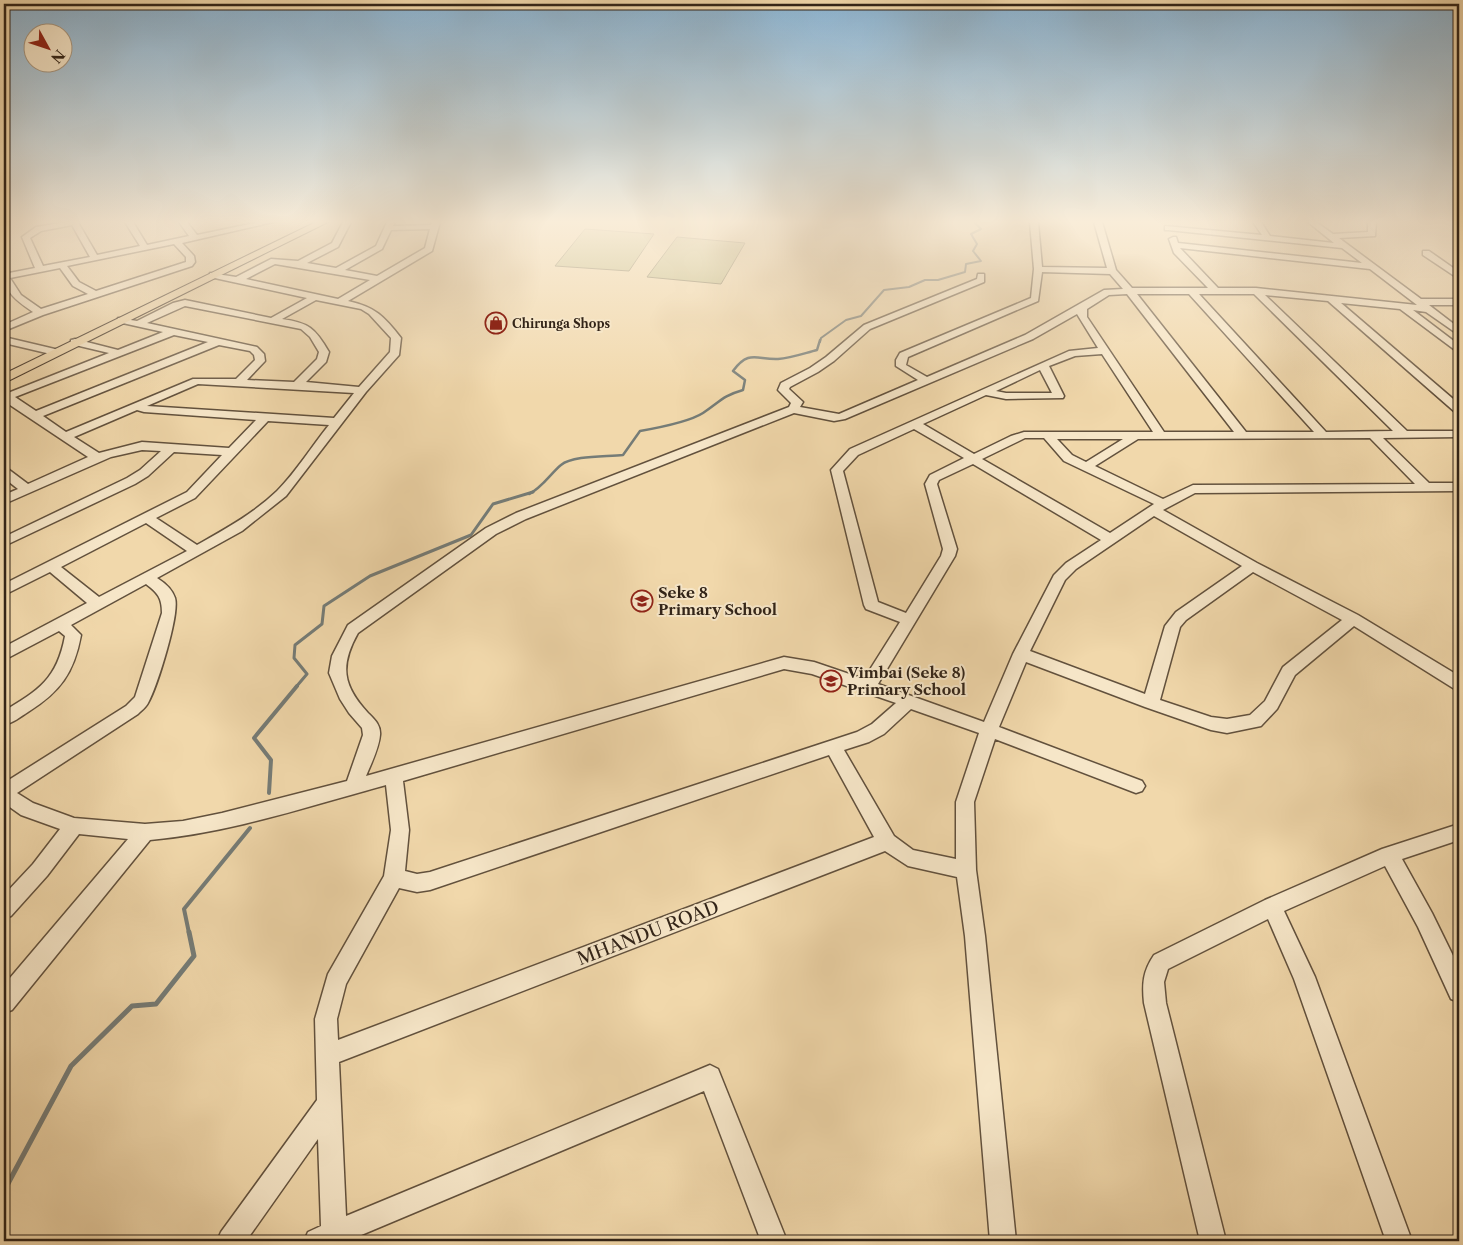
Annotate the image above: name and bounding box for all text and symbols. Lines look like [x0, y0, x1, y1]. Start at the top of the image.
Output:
north arrow [22, 22, 72, 72]
text: N [47, 46, 69, 67]
shop icon: Chirunga Shops [484, 311, 508, 335]
place label: Chirunga Shops [512, 316, 610, 331]
place label: Seke 8 Primary School [658, 583, 777, 619]
school or university icon: Seke 8 Primary School [630, 589, 654, 613]
place label: Vimbai (Seke 8) Primary School [846, 663, 966, 699]
school or university icon: Vimbai (Seke 8) Primary School [819, 669, 843, 693]
street label: MHANDU ROAD [574, 896, 722, 970]

